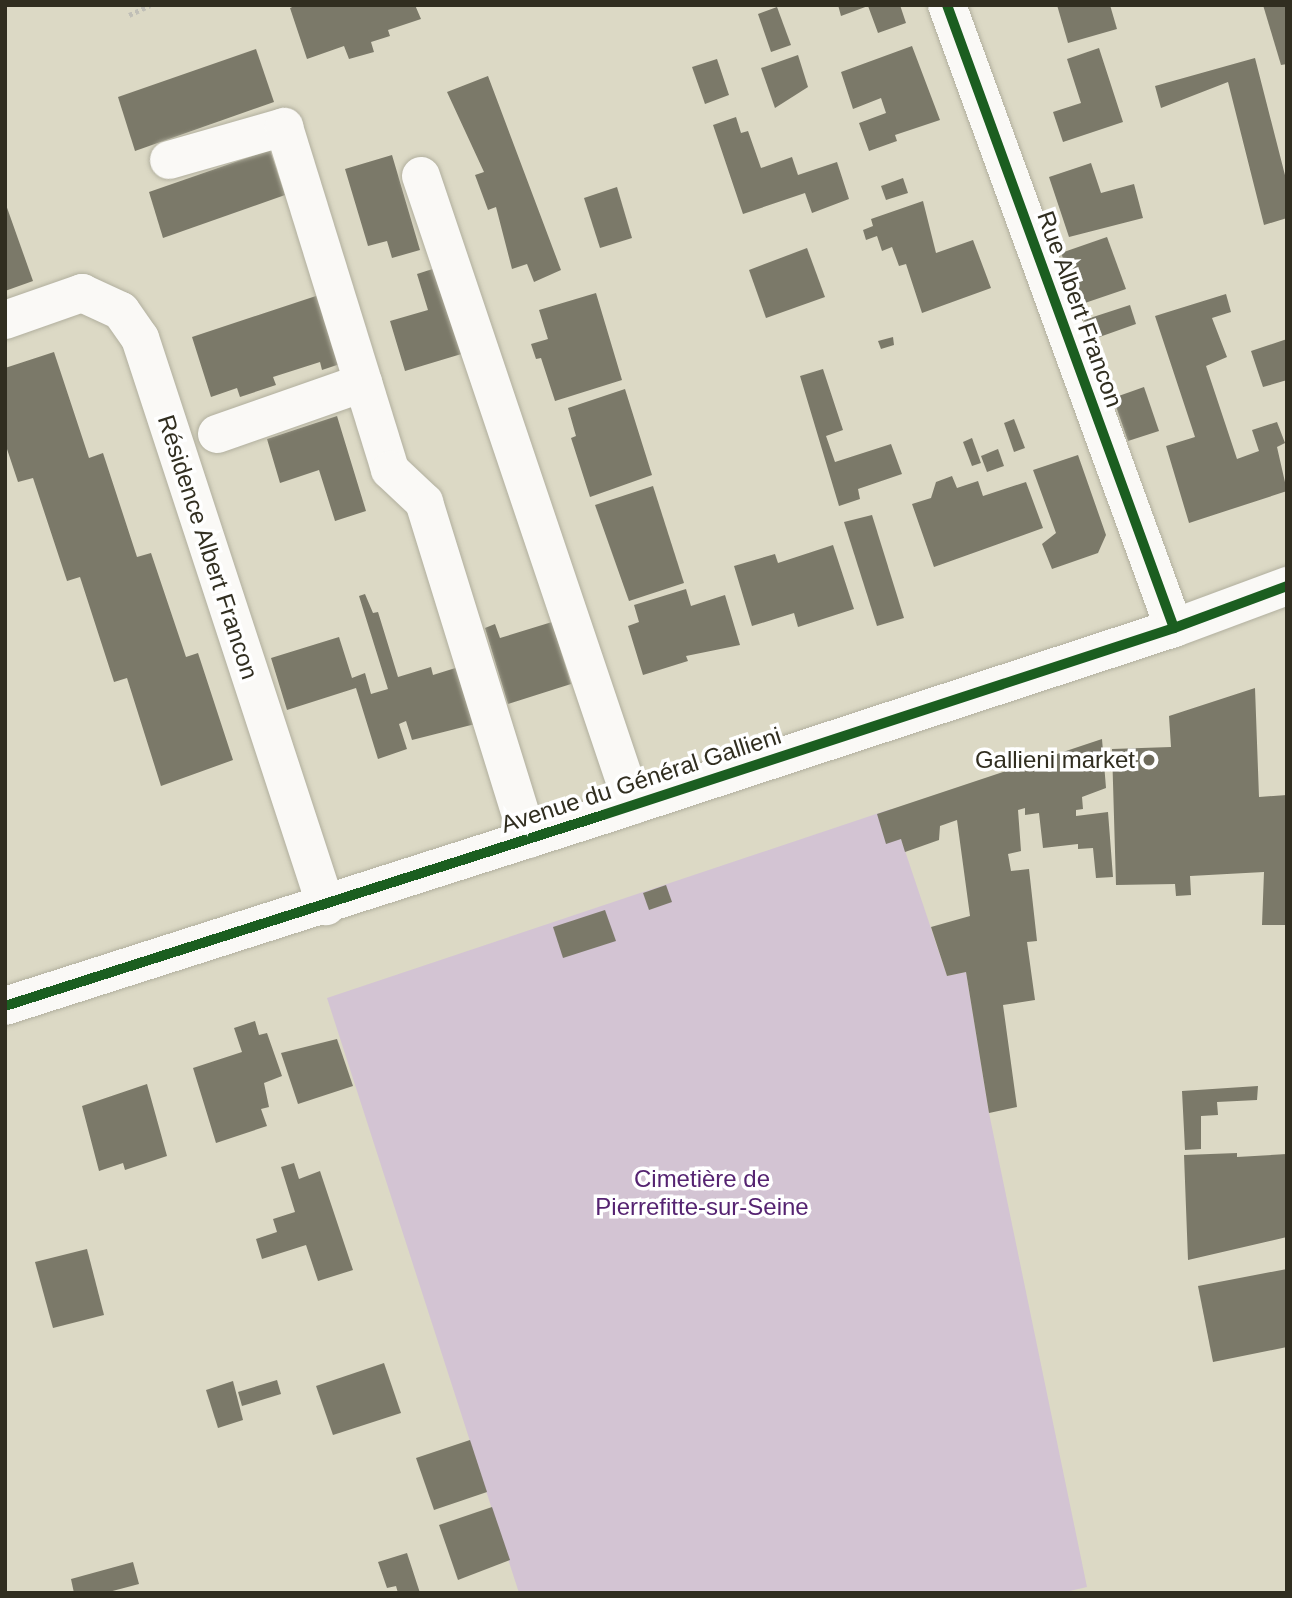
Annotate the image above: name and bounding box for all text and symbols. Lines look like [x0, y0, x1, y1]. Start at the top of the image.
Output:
street label: Rue Albert Francon [1031, 206, 1129, 412]
street label: Résidence Albert Francon [151, 411, 265, 683]
street label: Avenue du Général Gallieni [497, 721, 785, 839]
place label: Gallieni market [975, 746, 1135, 774]
marker: Gallieni market [1141, 752, 1157, 768]
park label: Cimetière de Pierrefitte-sur-Seine [595, 1165, 809, 1221]

